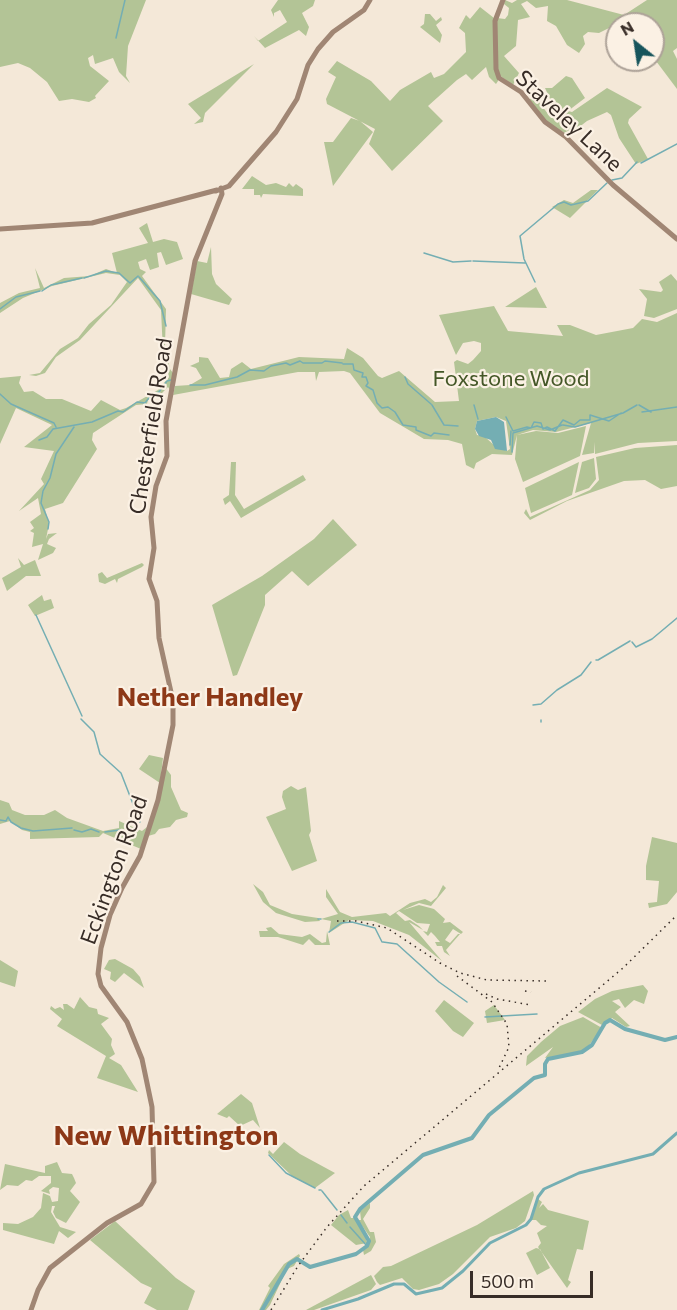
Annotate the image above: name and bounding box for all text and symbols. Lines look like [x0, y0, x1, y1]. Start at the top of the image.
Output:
north arrow [605, 12, 665, 72]
text: N [617, 16, 637, 39]
street label: Staveley Lane [510, 65, 628, 177]
street label: Chesterfield Road [124, 336, 178, 516]
park label: Foxstone Wood [433, 366, 589, 392]
district label: Nether Handley [117, 681, 303, 713]
street label: Eckington Road [75, 792, 153, 948]
district label: New Whittington [54, 1119, 278, 1153]
scale bar [473, 1259, 596, 1297]
text: 500 m [481, 1270, 534, 1292]

